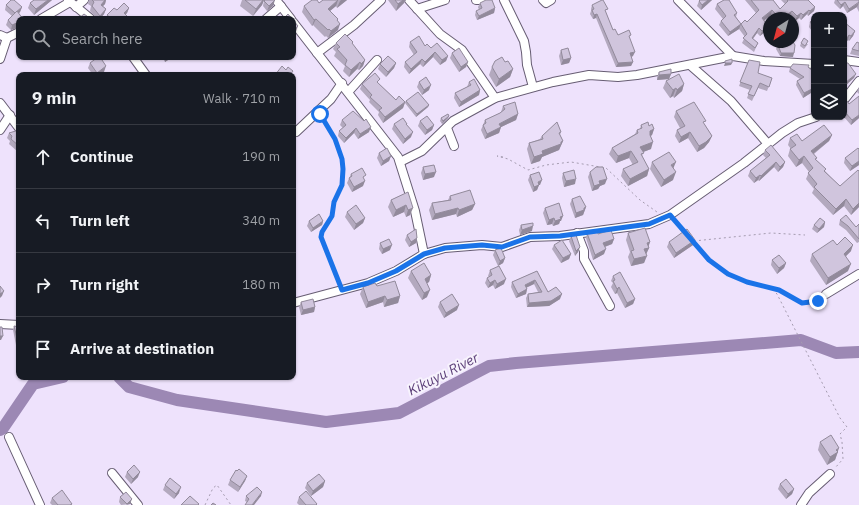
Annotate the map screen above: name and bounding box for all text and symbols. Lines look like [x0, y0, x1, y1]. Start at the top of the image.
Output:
north arrow [763, 12, 799, 48]
map controls [811, 12, 847, 120]
button: + [811, 12, 847, 48]
search box [16, 16, 296, 60]
icon: search [30, 27, 52, 49]
text: Search here [62, 29, 142, 48]
button: − [811, 48, 847, 84]
button: layers [811, 84, 847, 120]
text: 9 min [32, 87, 76, 109]
text: Walk · 710 m [203, 90, 280, 107]
route start [311, 105, 329, 123]
icon: ahead [32, 146, 54, 168]
text: Continue [70, 147, 134, 166]
text: 190 m [242, 148, 280, 165]
icon: left [32, 210, 54, 232]
text: Turn left [70, 211, 130, 230]
text: 340 m [242, 212, 280, 229]
icon: right [32, 274, 54, 296]
text: Turn right [70, 275, 139, 294]
text: 180 m [242, 276, 280, 293]
route end [809, 292, 827, 310]
icon: arrive [32, 338, 54, 360]
text: Arrive at destination [70, 339, 214, 358]
water label: Kikuyu River [405, 348, 482, 399]

